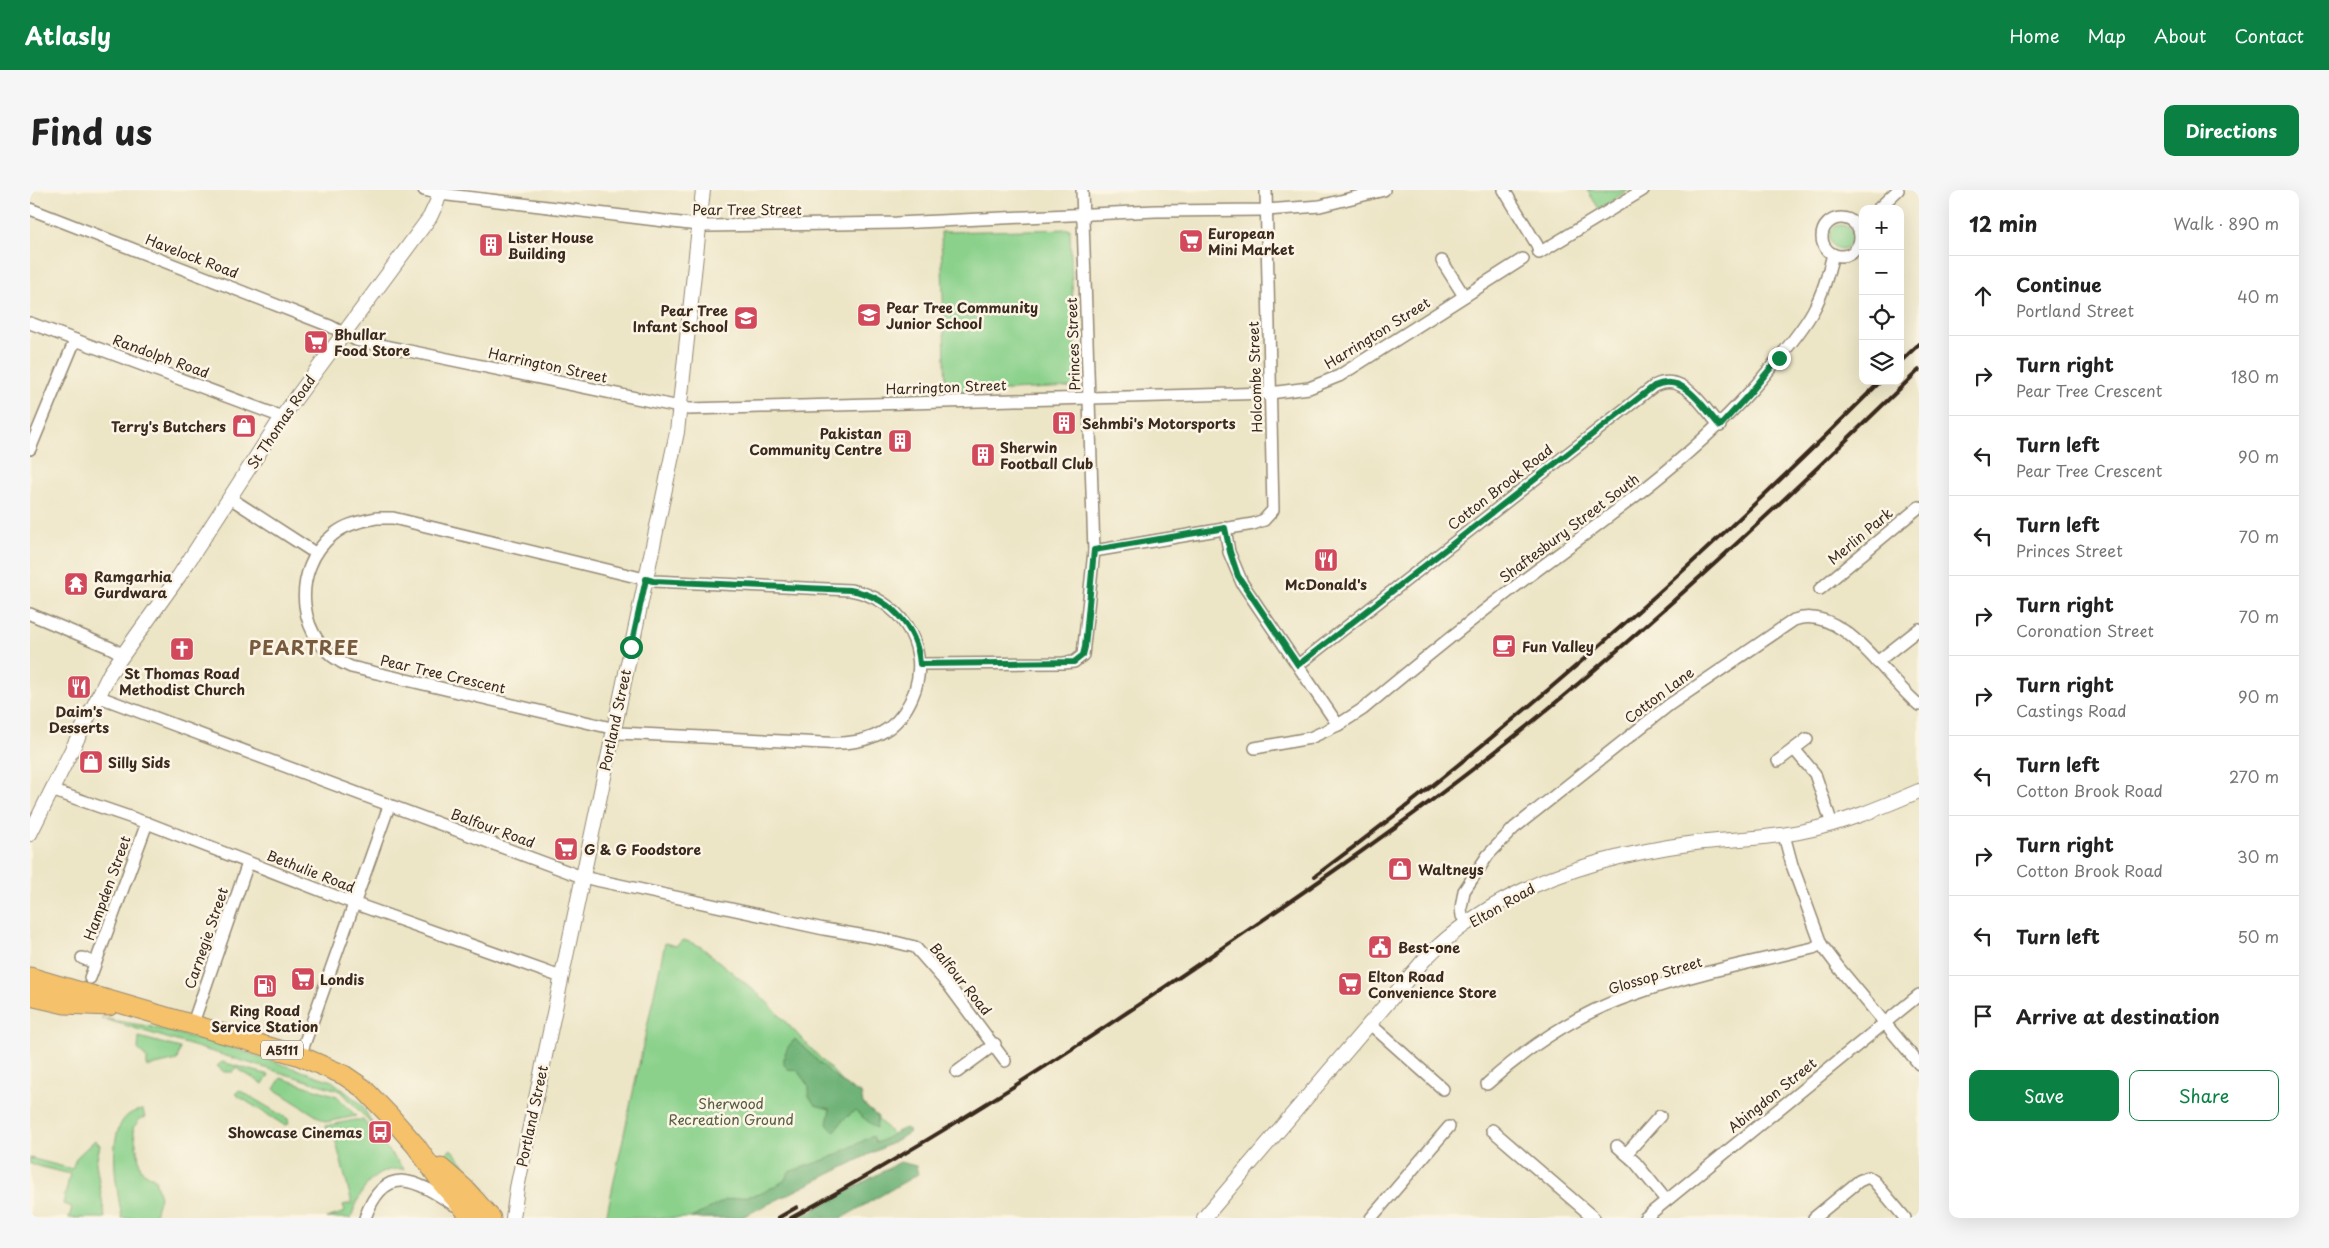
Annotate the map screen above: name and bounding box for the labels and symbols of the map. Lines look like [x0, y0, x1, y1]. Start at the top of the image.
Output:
street label: Pear Tree Street [692, 199, 802, 220]
place label: European Mini Market [1208, 223, 1295, 260]
place label: Lister House Building [508, 227, 594, 264]
supermarket icon: European Mini Market [1178, 228, 1204, 254]
street label: Havelock Road [142, 229, 242, 283]
building icon: Lister House Building [478, 232, 504, 258]
street label: Harrington Street [1320, 292, 1434, 374]
place label: Pear Tree Community Junior School [886, 297, 1038, 334]
street label: Princes Street [1061, 297, 1085, 391]
place label: Pear Tree Infant School [633, 300, 728, 337]
school or university icon: Pear Tree Community Junior School [856, 302, 882, 328]
school or university icon: Pear Tree Infant School [733, 305, 759, 331]
street label: Holcombe Street [1243, 321, 1267, 433]
place label: Bhullar Food Store [334, 324, 411, 361]
street label: Randolph Road [110, 329, 212, 383]
supermarket icon: Bhullar Food Store [303, 329, 329, 355]
street label: Harrington Street [487, 342, 610, 388]
route end [1768, 347, 1791, 370]
street label: St Thomas Road [242, 371, 320, 473]
street label: Harrington Street [885, 374, 1007, 400]
building icon: Sehmbi's Motorsports [1051, 410, 1077, 436]
shop icon: Terry's Butchers [231, 413, 257, 439]
place label: Sehmbi's Motorsports [1082, 413, 1236, 434]
place label: Terry's Butchers [111, 416, 226, 437]
place label: Pakistan Community Centre [749, 423, 882, 460]
building icon: Pakistan Community Centre [887, 428, 913, 454]
place label: Sherwin Football Club [1000, 437, 1093, 474]
street label: Cotton Brook Road [1443, 439, 1557, 535]
building icon: Sherwin Football Club [970, 442, 996, 468]
street label: Shaftesbury Street South [1495, 468, 1643, 588]
street label: Merlin Park [1823, 502, 1897, 569]
restaurant icon: McDonald's [1313, 547, 1339, 573]
place label: Ramgarhia Gurdwara [94, 566, 173, 603]
temple icon: Ramgarhia Gurdwara [63, 571, 89, 597]
place label: McDonald's [1285, 574, 1367, 595]
district label: PEARTREE [249, 633, 359, 661]
cafe icon: Fun Valley [1491, 633, 1517, 659]
church icon: St Thomas Road Methodist Church [169, 636, 195, 662]
route start [620, 636, 643, 659]
place label: Fun Valley [1522, 636, 1594, 657]
street label: Pear Tree Crescent [378, 649, 508, 699]
street label: Cotton Lane [1620, 662, 1698, 728]
place label: St Thomas Road Methodist Church [119, 663, 245, 700]
street label: Portland Street [594, 667, 636, 773]
restaurant icon: Daim's Desserts [66, 674, 92, 700]
place label: Daim's Desserts [49, 701, 109, 738]
shop icon: Silly Sids [78, 749, 104, 775]
place label: Silly Sids [108, 752, 171, 773]
street label: Balfour Road [448, 803, 538, 853]
street label: Hampden Street [78, 832, 136, 943]
supermarket icon: G & G Foodstore [553, 836, 579, 862]
place label: G & G Foodstore [584, 839, 701, 860]
street label: Bethulie Road [264, 844, 358, 898]
shop icon: Waltneys [1387, 856, 1413, 882]
place label: Waltneys [1418, 859, 1484, 880]
street label: Elton Road [1465, 878, 1539, 932]
street label: Carnegie Street [179, 884, 233, 992]
public building icon: Best-one [1367, 934, 1393, 960]
place label: Best-one [1398, 937, 1460, 958]
street label: Balfour Road [925, 938, 997, 1020]
street label: Glossop Street [1606, 951, 1704, 999]
supermarket icon: Londis [290, 966, 316, 992]
place label: Elton Road Convenience Store [1368, 966, 1497, 1003]
place label: Londis [320, 969, 364, 990]
supermarket icon: Elton Road Convenience Store [1337, 971, 1363, 997]
fuel station icon: Ring Road Service Station [252, 973, 278, 999]
place label: Ring Road Service Station [211, 1000, 319, 1037]
road number: A5111 [261, 1040, 303, 1060]
street label: Abingdon Street [1723, 1053, 1821, 1137]
street label: Portland Street [511, 1063, 553, 1169]
park label: Sherwood Recreation Ground [668, 1093, 794, 1130]
bus stop icon: Showcase Cinemas [367, 1119, 393, 1145]
place label: Showcase Cinemas [228, 1122, 362, 1143]

